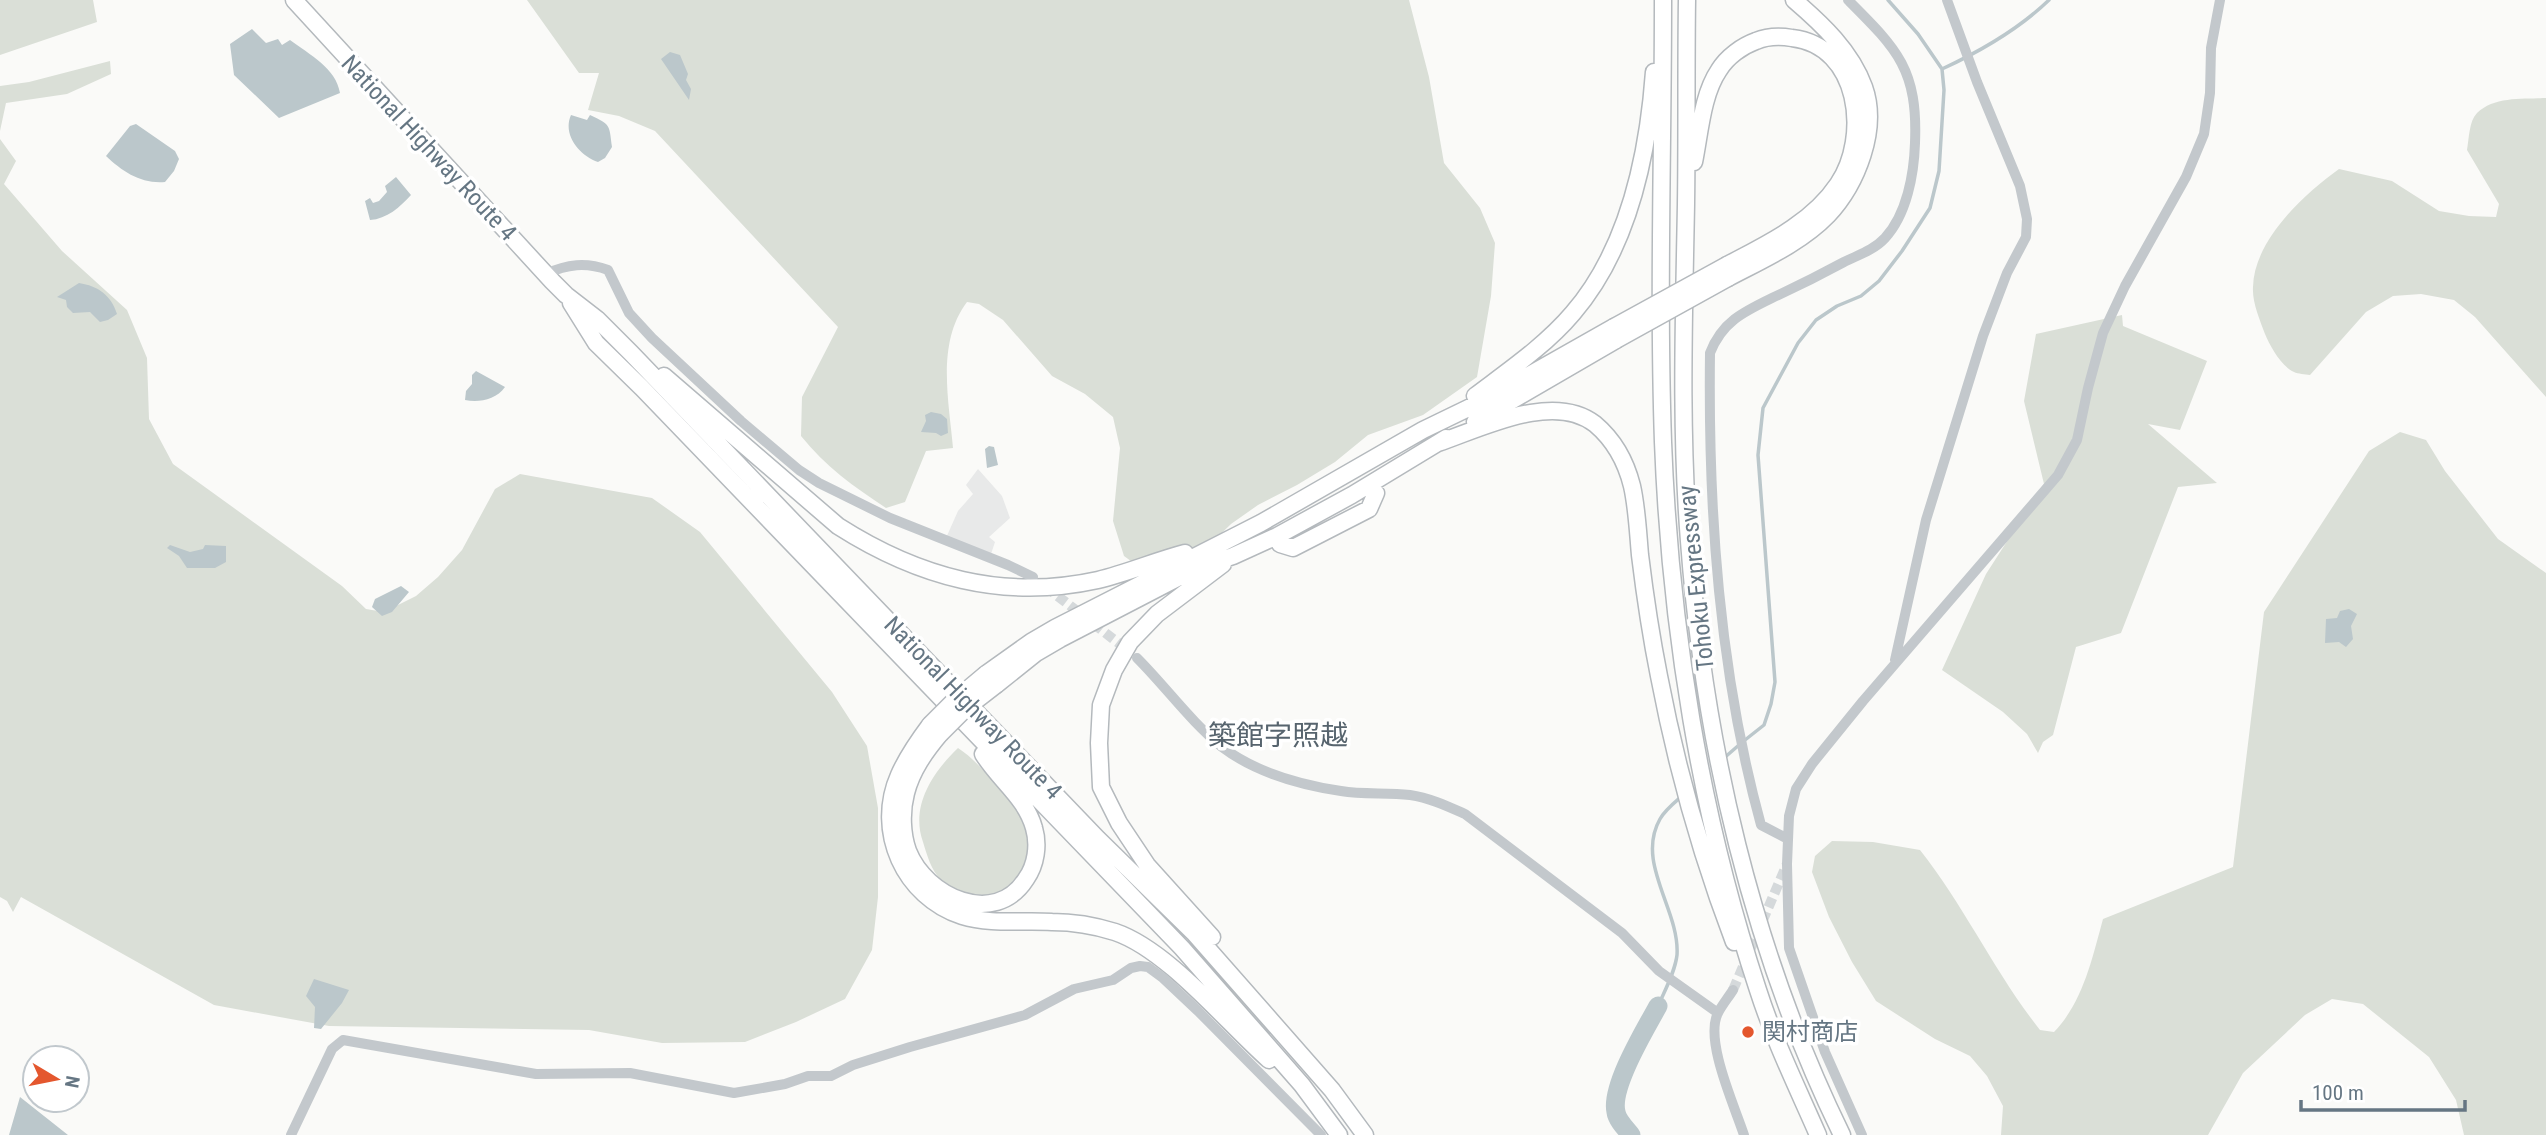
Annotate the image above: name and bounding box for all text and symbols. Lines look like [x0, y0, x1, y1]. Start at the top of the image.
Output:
street label: National Highway Route 4 [336, 49, 522, 247]
street label: Tohoku Expressway [1672, 484, 1720, 672]
street label: National Highway Route 4 [878, 611, 1068, 805]
district label: 築館字照越 [1208, 719, 1348, 752]
place label: 関村商店 [1762, 1018, 1858, 1046]
marker: 関村商店 [1740, 1024, 1756, 1040]
north arrow [21, 1044, 91, 1114]
scale bar [2301, 1068, 2466, 1112]
text: N [60, 1074, 85, 1090]
text: 100 m [2312, 1081, 2364, 1105]

